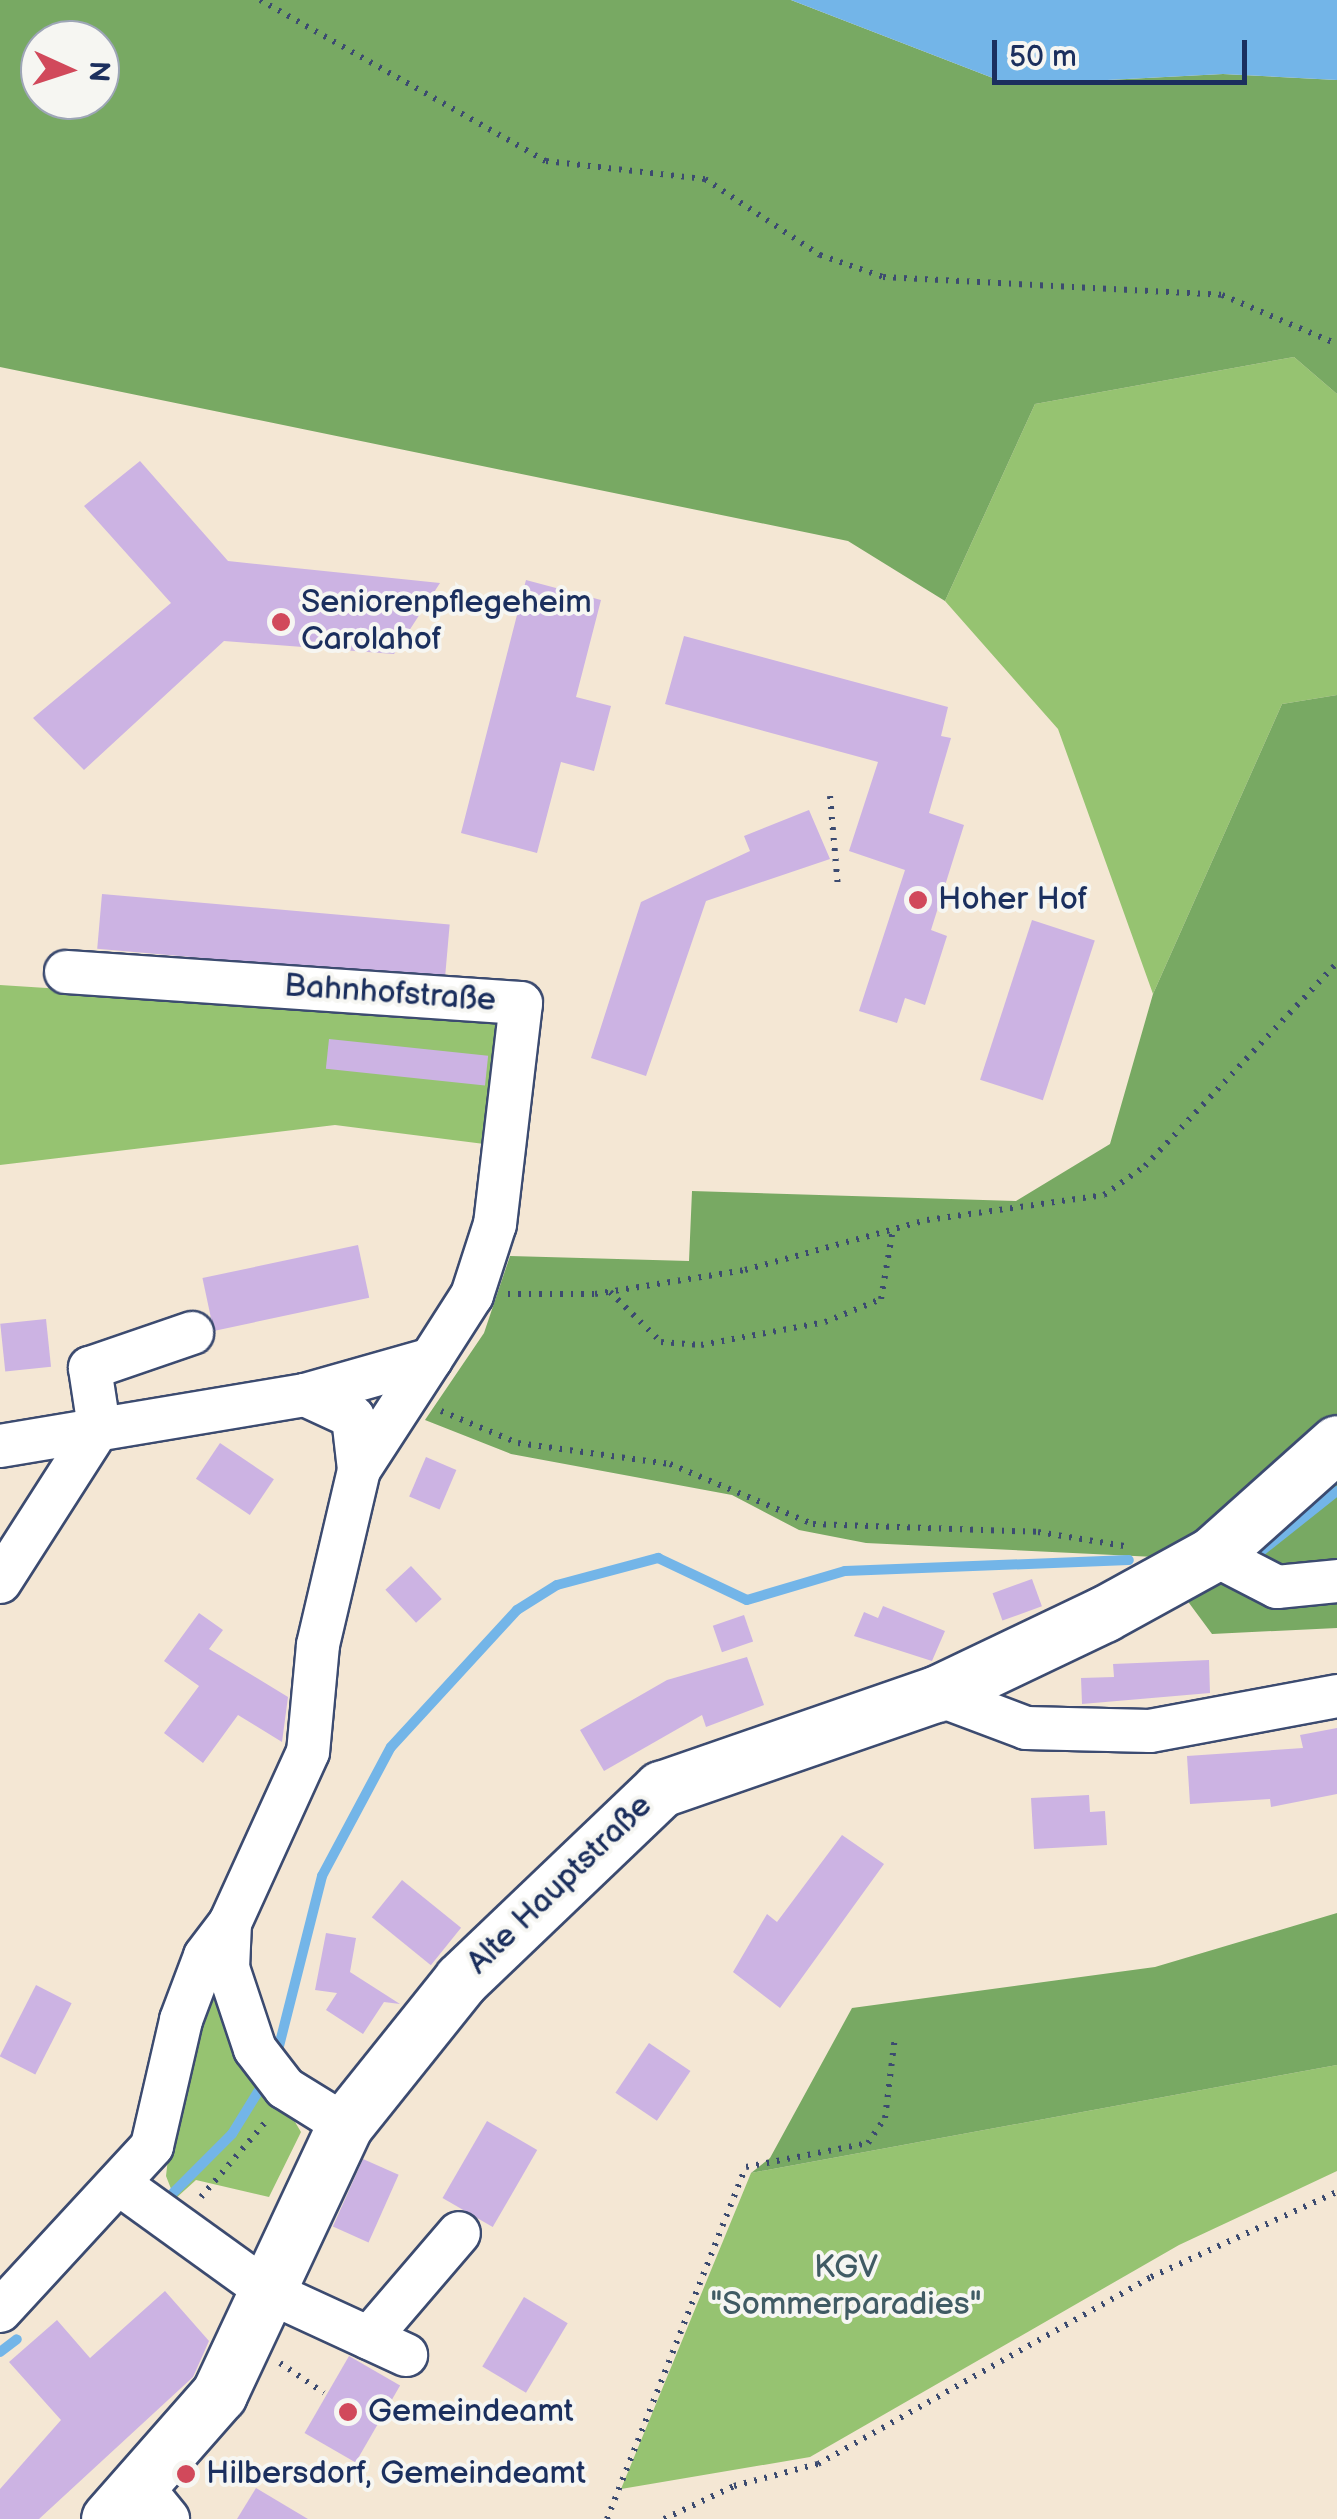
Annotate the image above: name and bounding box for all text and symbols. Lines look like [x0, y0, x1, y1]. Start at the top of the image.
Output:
north arrow [20, 20, 120, 120]
scale bar [997, 20, 1252, 82]
text: 50 m [1009, 39, 1077, 75]
text: N [81, 60, 115, 83]
place label: Seniorenpflegeheim Carolahof [301, 585, 592, 660]
marker: Seniorenpflegeheim Carolahof [270, 611, 292, 633]
place label: Hoher Hof [938, 881, 1088, 919]
marker: Hoher Hof [907, 889, 929, 911]
street label: Bahnhofstraße [283, 967, 497, 1021]
street label: Alte Hauptstraße [460, 1787, 660, 1983]
park label: KGV "Sommerparadies" [710, 2250, 982, 2325]
place label: Gemeindeamt [368, 2393, 574, 2431]
marker: Gemeindeamt [337, 2401, 359, 2423]
place label: Hilbersdorf, Gemeindeamt [206, 2455, 586, 2493]
marker: Hilbersdorf, Gemeindeamt [175, 2463, 197, 2485]

